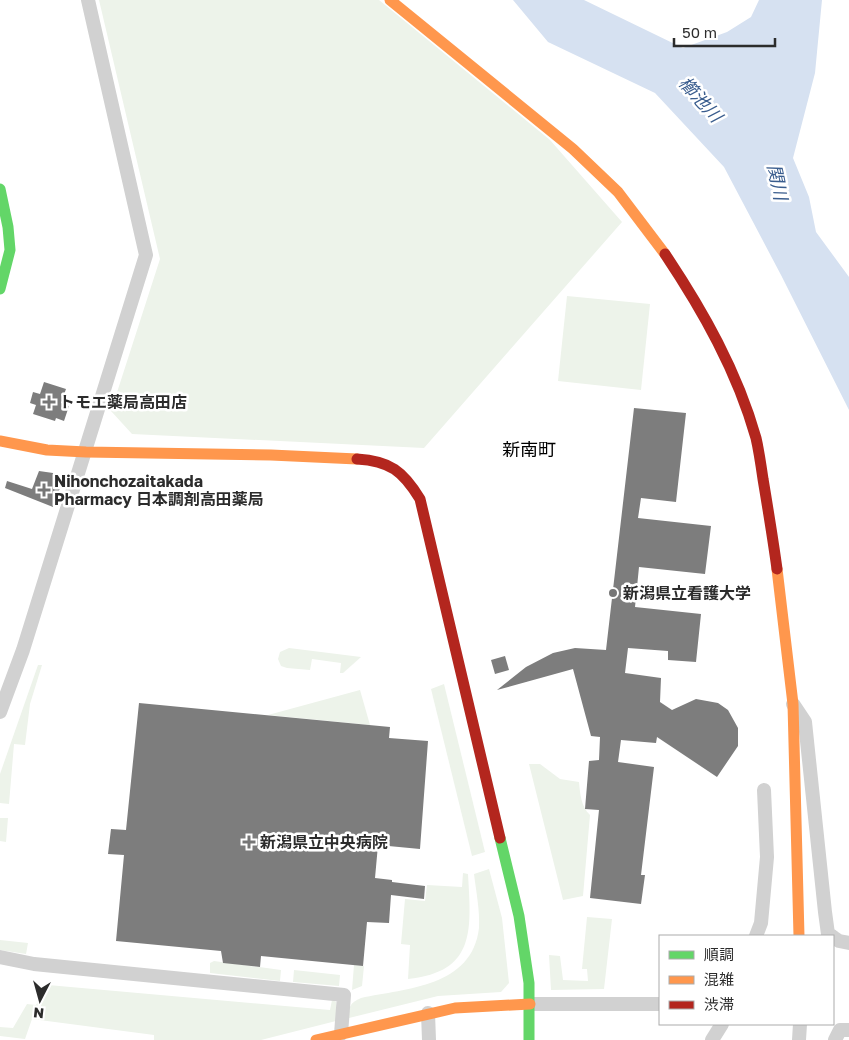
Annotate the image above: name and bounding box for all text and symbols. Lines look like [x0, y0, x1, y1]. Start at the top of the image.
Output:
scale bar [674, 15, 775, 47]
text: 50 m [682, 23, 717, 41]
water label: 櫛池川 [675, 72, 729, 128]
water label: 関川 [763, 162, 793, 204]
place label: トモエ薬局高田店 [59, 392, 187, 412]
marker: トモエ薬局高田店 [43, 396, 55, 408]
district label: 新南町 [502, 438, 556, 460]
place label: Nihonchozaitakada Pharmacy 日本調剤高田薬局 [54, 471, 264, 509]
marker: Nihonchozaitakada Pharmacy 日本調剤高田薬局 [38, 484, 50, 496]
place label: 新潟県立看護大学 [623, 583, 751, 603]
marker: 新潟県立看護大学 [607, 587, 619, 599]
place label: 新潟県立中央病院 [260, 832, 388, 852]
marker: 新潟県立中央病院 [242, 835, 256, 849]
legend [659, 935, 834, 1025]
text: 順調 [704, 945, 734, 963]
text: 混雑 [704, 970, 734, 988]
north arrow [15, 975, 65, 1025]
text: 渋滞 [704, 995, 734, 1013]
text: N [32, 1004, 45, 1022]

